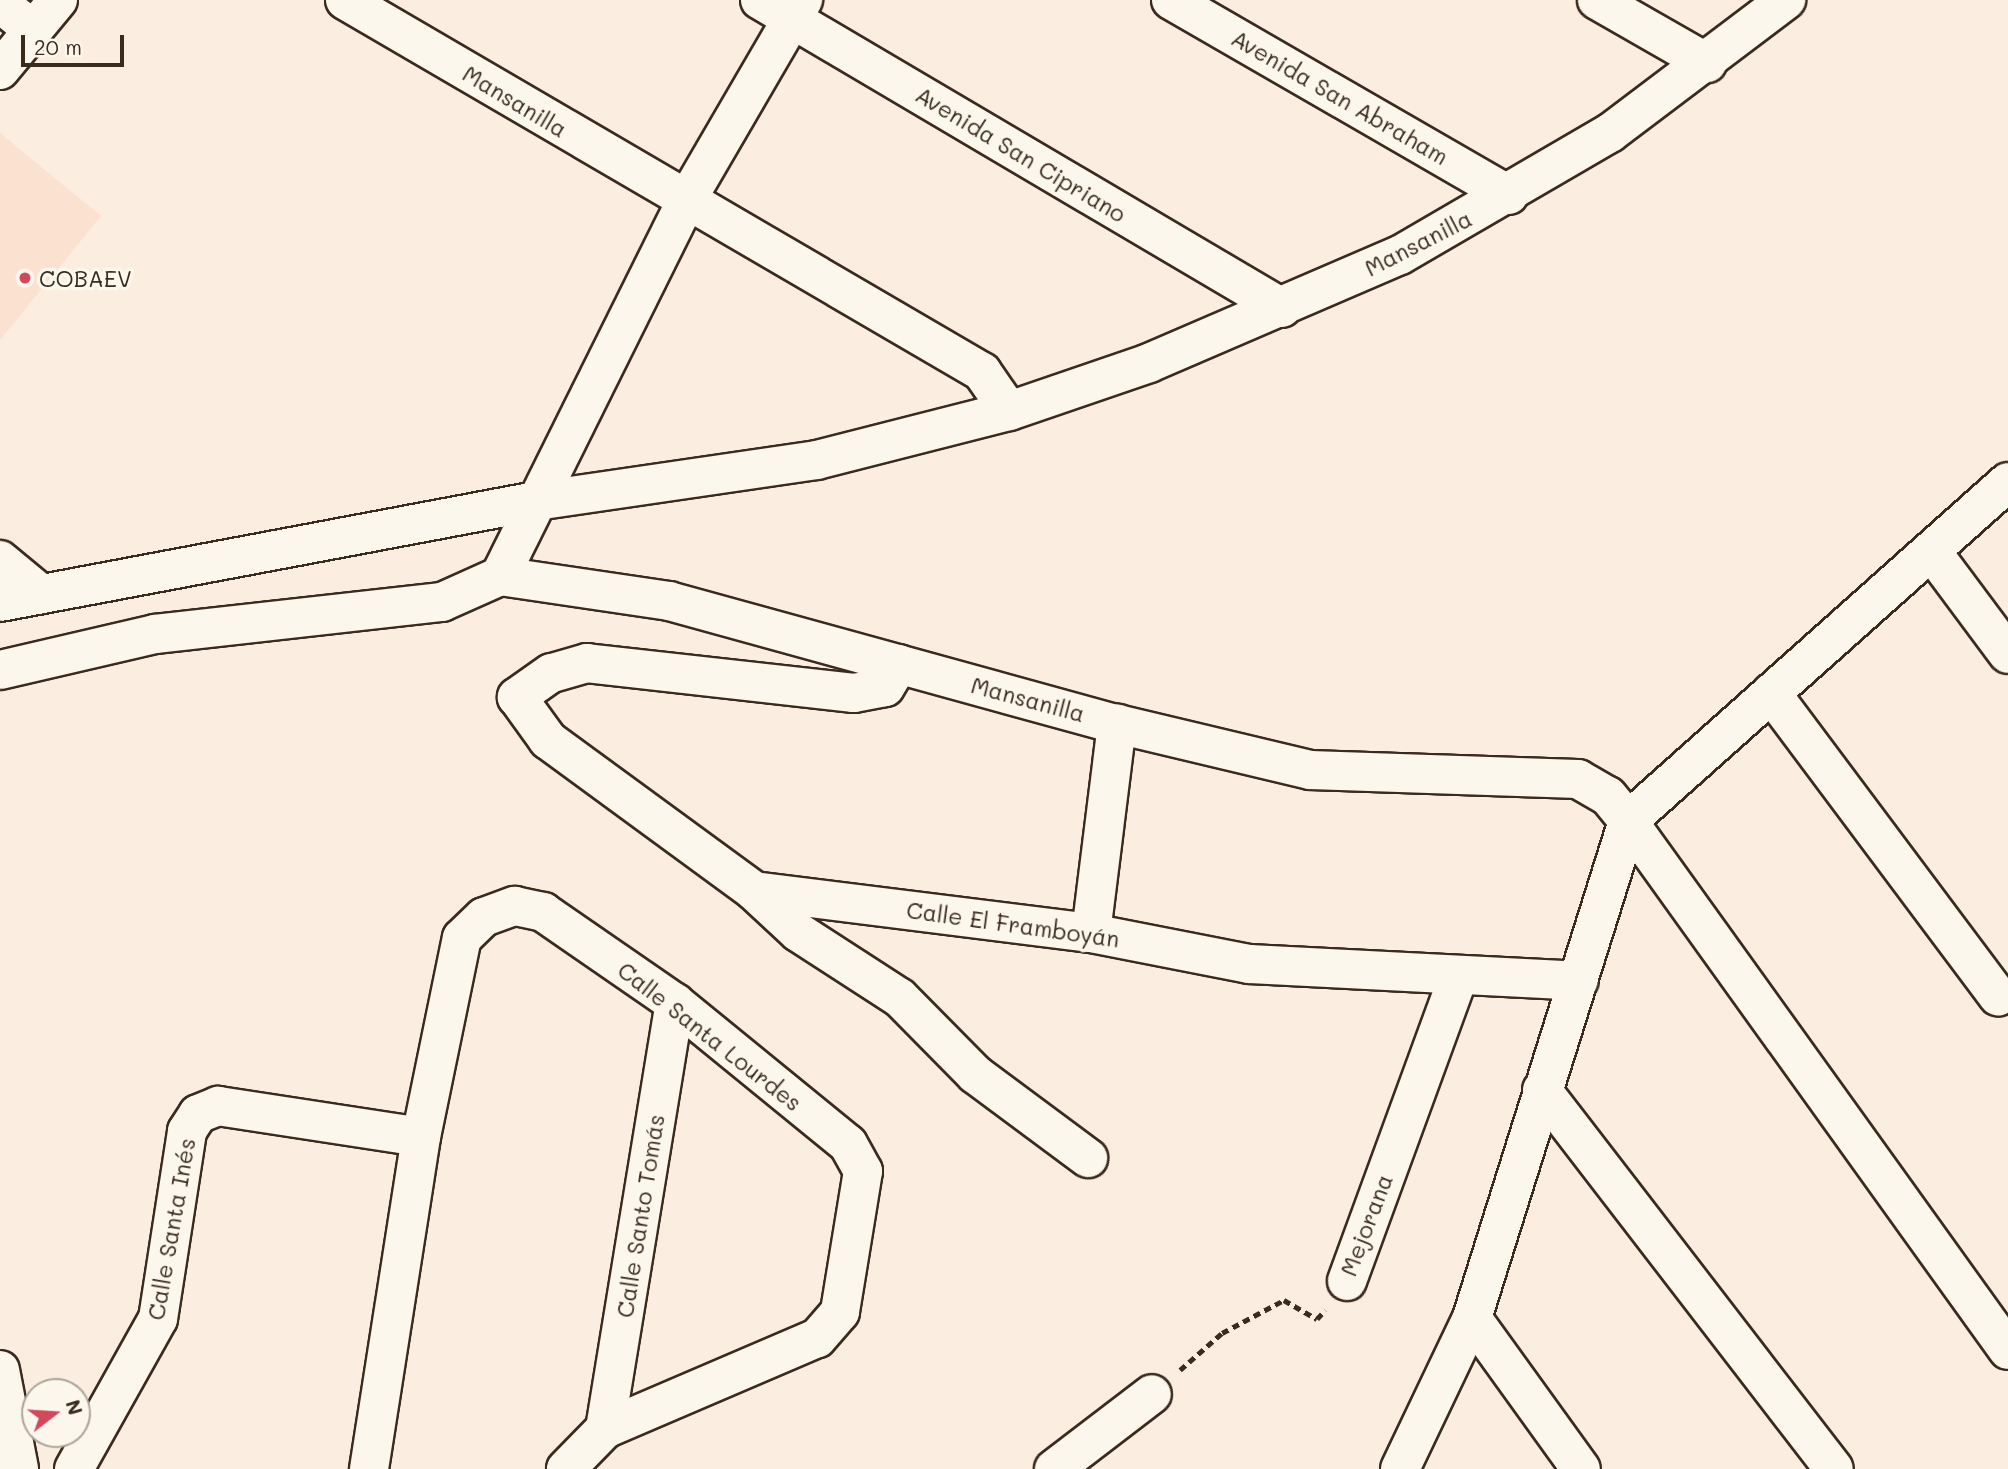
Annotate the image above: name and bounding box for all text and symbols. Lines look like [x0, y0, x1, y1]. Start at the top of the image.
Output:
scale bar [24, 21, 128, 65]
street label: Avenida San Abraham [1227, 24, 1453, 170]
text: 20 m [34, 33, 82, 60]
street label: Mansanilla [458, 59, 572, 143]
street label: Avenida San Cipriano [911, 80, 1131, 228]
street label: Mansanilla [1360, 204, 1476, 282]
place label: COBAEV [39, 264, 132, 292]
marker: COBAEV [17, 270, 33, 286]
street label: Mansanilla [968, 671, 1088, 727]
street label: Calle El Framboyán [905, 895, 1121, 953]
street label: Calle Santa Lourdes [613, 956, 807, 1116]
street label: Calle Santo Tomás [610, 1112, 670, 1320]
street label: Calle Santa Inés [141, 1136, 201, 1322]
street label: Mejorana [1334, 1170, 1398, 1280]
north arrow [21, 1378, 91, 1448]
text: N [61, 1397, 89, 1418]

